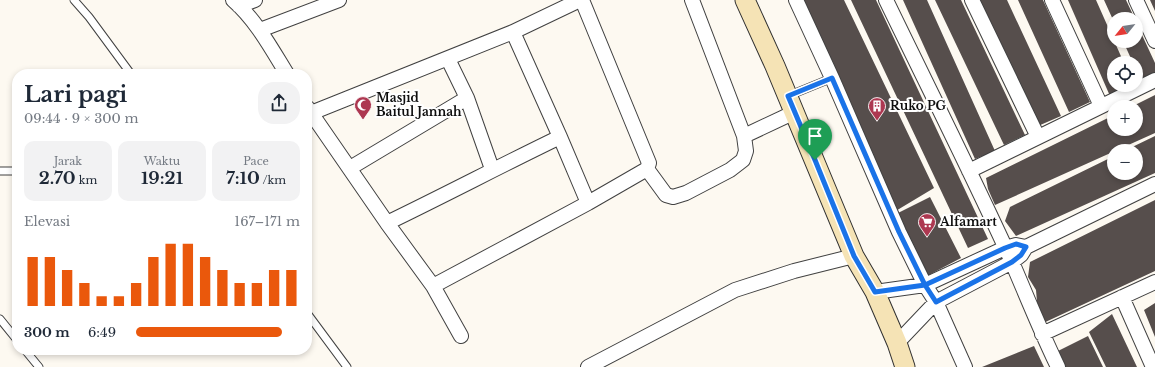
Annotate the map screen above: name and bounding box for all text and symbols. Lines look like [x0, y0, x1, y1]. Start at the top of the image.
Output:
north arrow [1107, 12, 1143, 48]
map controls [1107, 12, 1143, 180]
button: locate [1107, 56, 1143, 92]
text: Lari pagi [24, 81, 127, 108]
button: share [258, 82, 300, 124]
place label: Masjid Baitul Jannah [376, 90, 462, 119]
mosque icon: Masjid Baitul Jannah [353, 95, 373, 120]
building icon: Ruko PG [867, 96, 887, 121]
place label: Ruko PG [890, 98, 947, 113]
button: + [1107, 100, 1143, 136]
text: 09:44 · 9 × 300 m [24, 110, 139, 127]
pin [798, 119, 832, 160]
icon: arrive [804, 125, 826, 147]
button: − [1107, 144, 1143, 180]
text: Jarak [54, 154, 82, 168]
text: Waktu [144, 154, 180, 168]
text: Pace [243, 154, 269, 168]
text: 2.70 [39, 168, 76, 189]
text: 19:21 [141, 168, 183, 189]
text: 7:10 [226, 168, 260, 189]
text: km [76, 173, 97, 187]
text: /km [260, 173, 286, 187]
supermarket icon: Alfamart [917, 212, 937, 237]
text: Elevasi [24, 213, 70, 230]
text: 167–171 m [234, 213, 300, 230]
place label: Alfamart [939, 214, 997, 229]
text: 300 m [24, 324, 70, 341]
text: 6:49 [88, 324, 116, 341]

